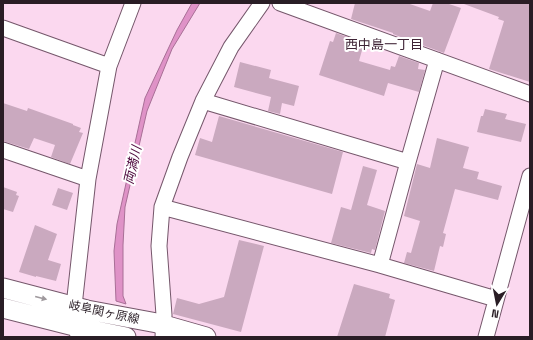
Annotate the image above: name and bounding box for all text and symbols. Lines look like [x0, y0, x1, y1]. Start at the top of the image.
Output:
district label: 西中島一丁目 [345, 36, 423, 53]
water label: 両満川 [120, 142, 146, 186]
north arrow [477, 284, 517, 324]
one-way arrow [35, 295, 47, 301]
street label: 岐阜関ヶ原線 [67, 297, 141, 327]
text: N [490, 306, 500, 321]

